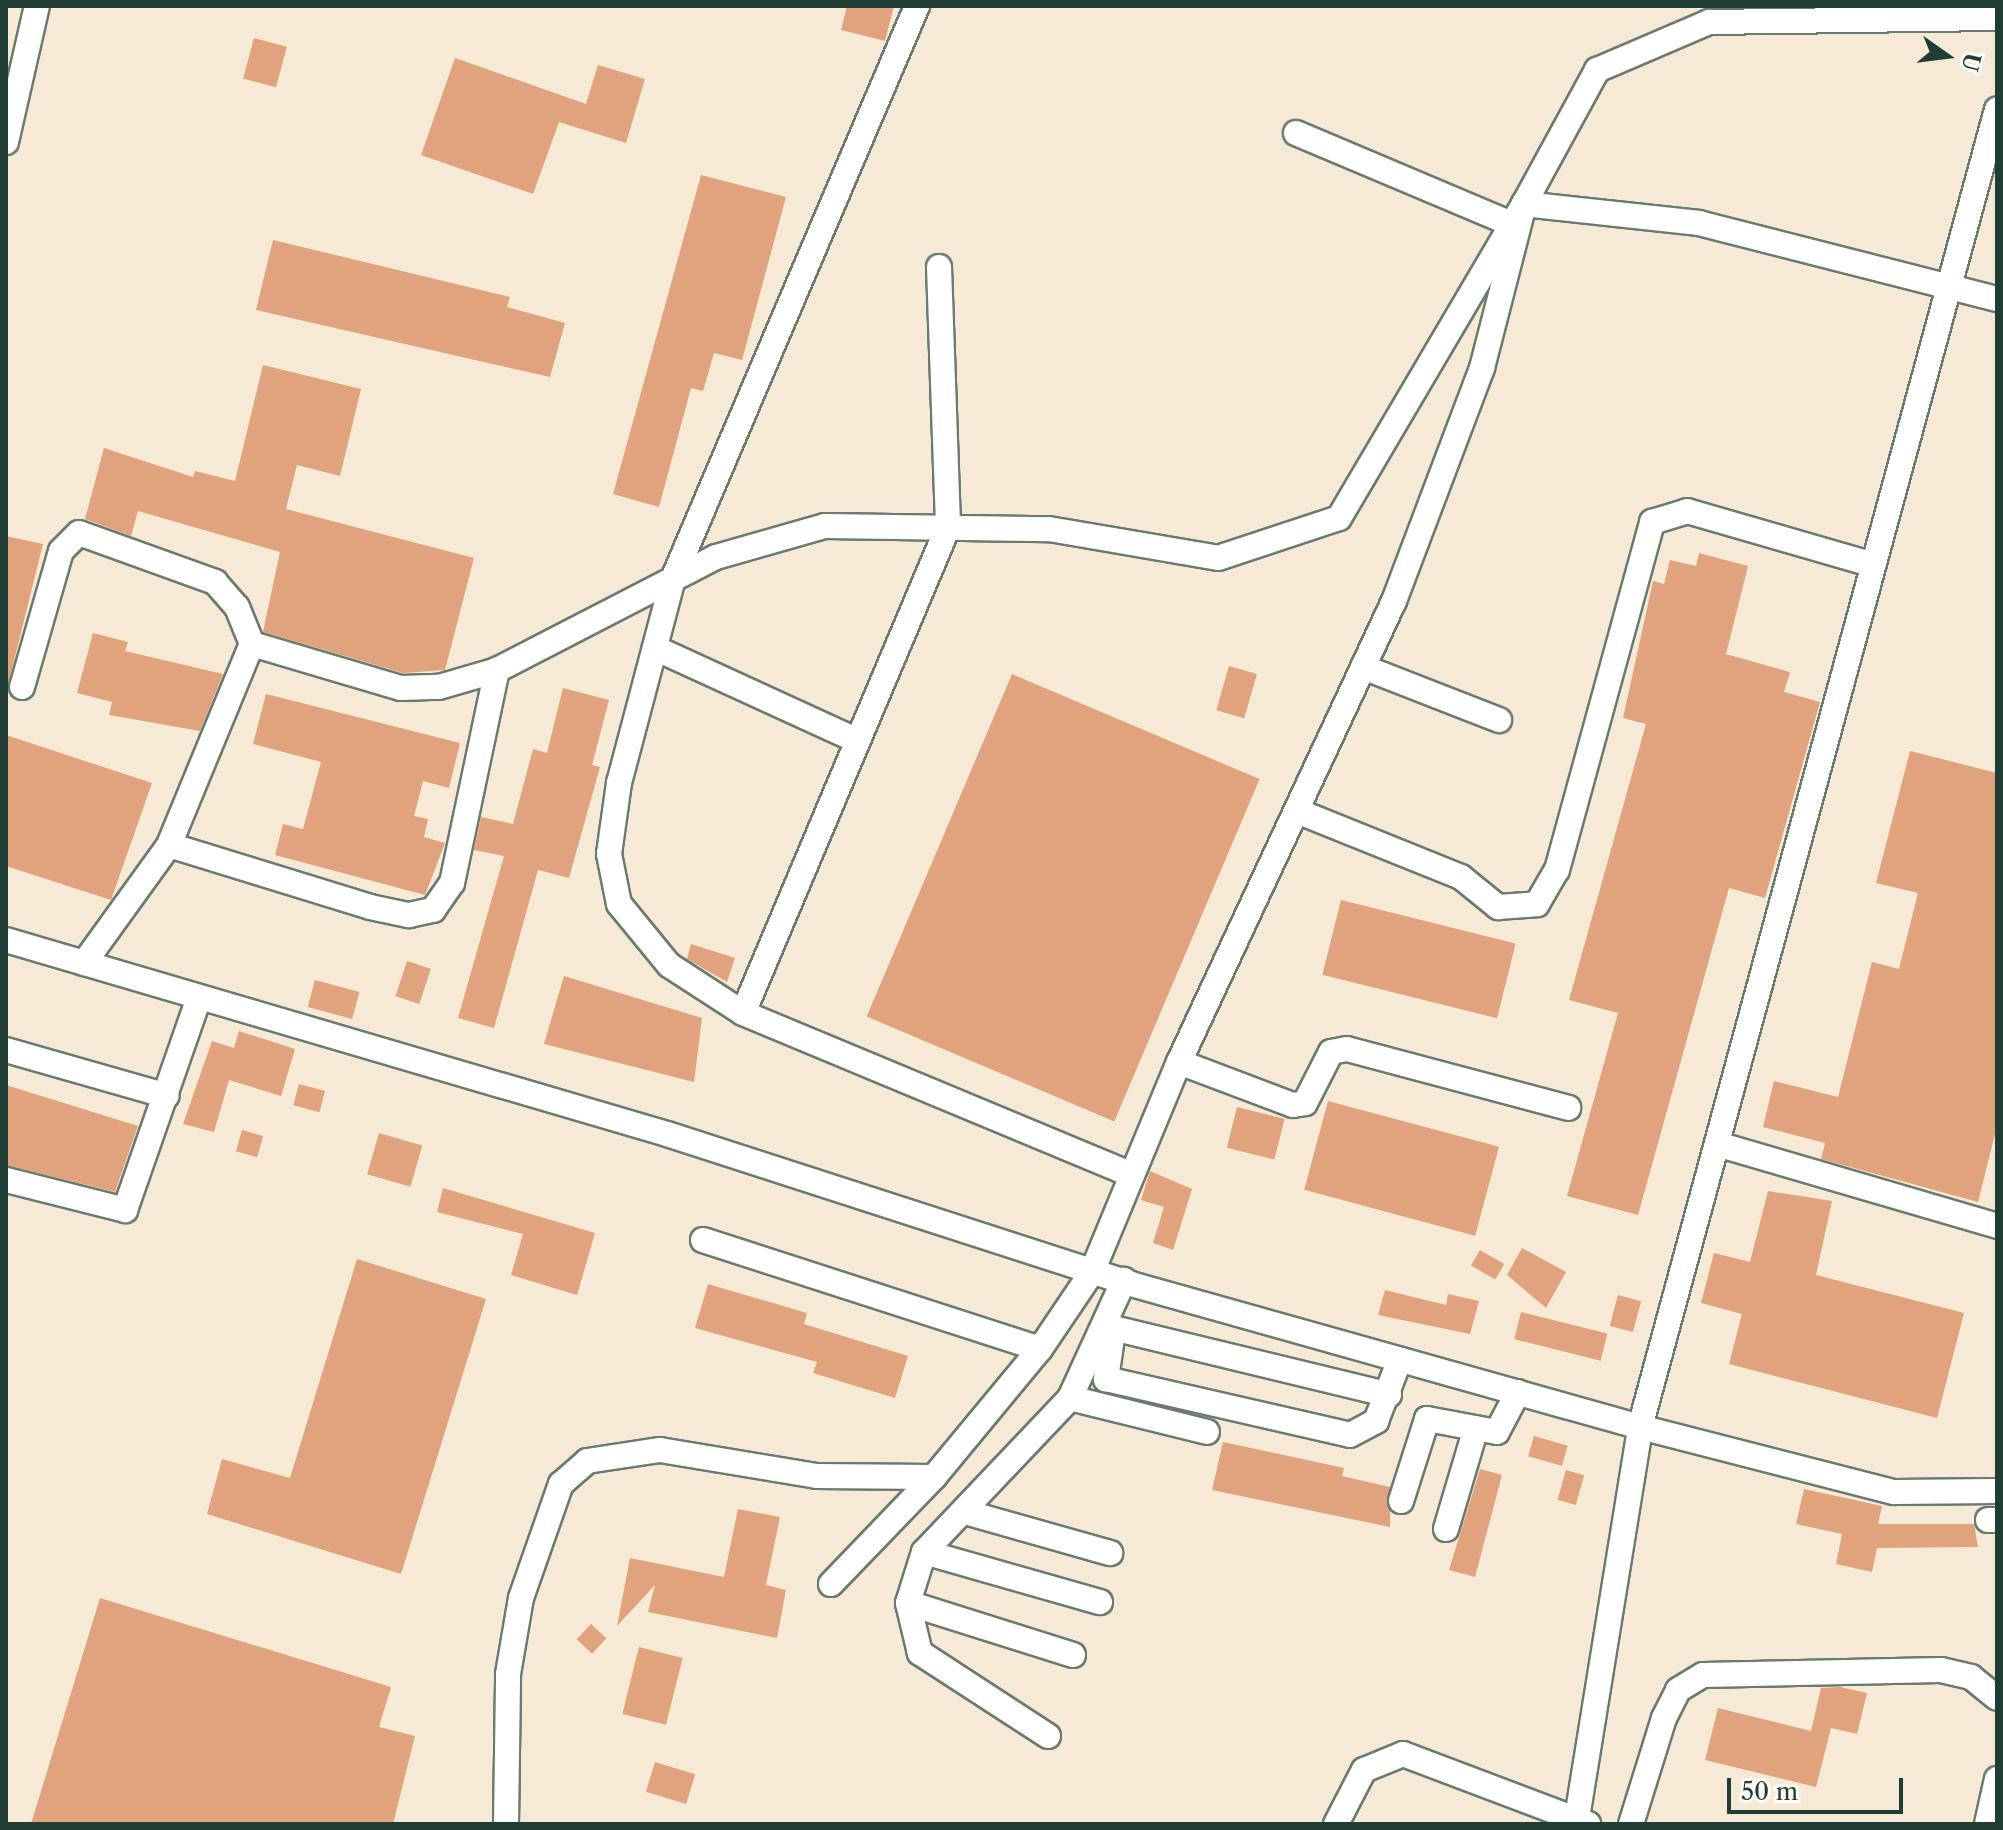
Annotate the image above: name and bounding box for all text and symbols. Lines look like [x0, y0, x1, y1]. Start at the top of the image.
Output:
north arrow [1907, 16, 1987, 96]
text: U [1956, 50, 1986, 74]
scale bar [1731, 1762, 1907, 1812]
text: 50 m [1741, 1777, 1798, 1806]

